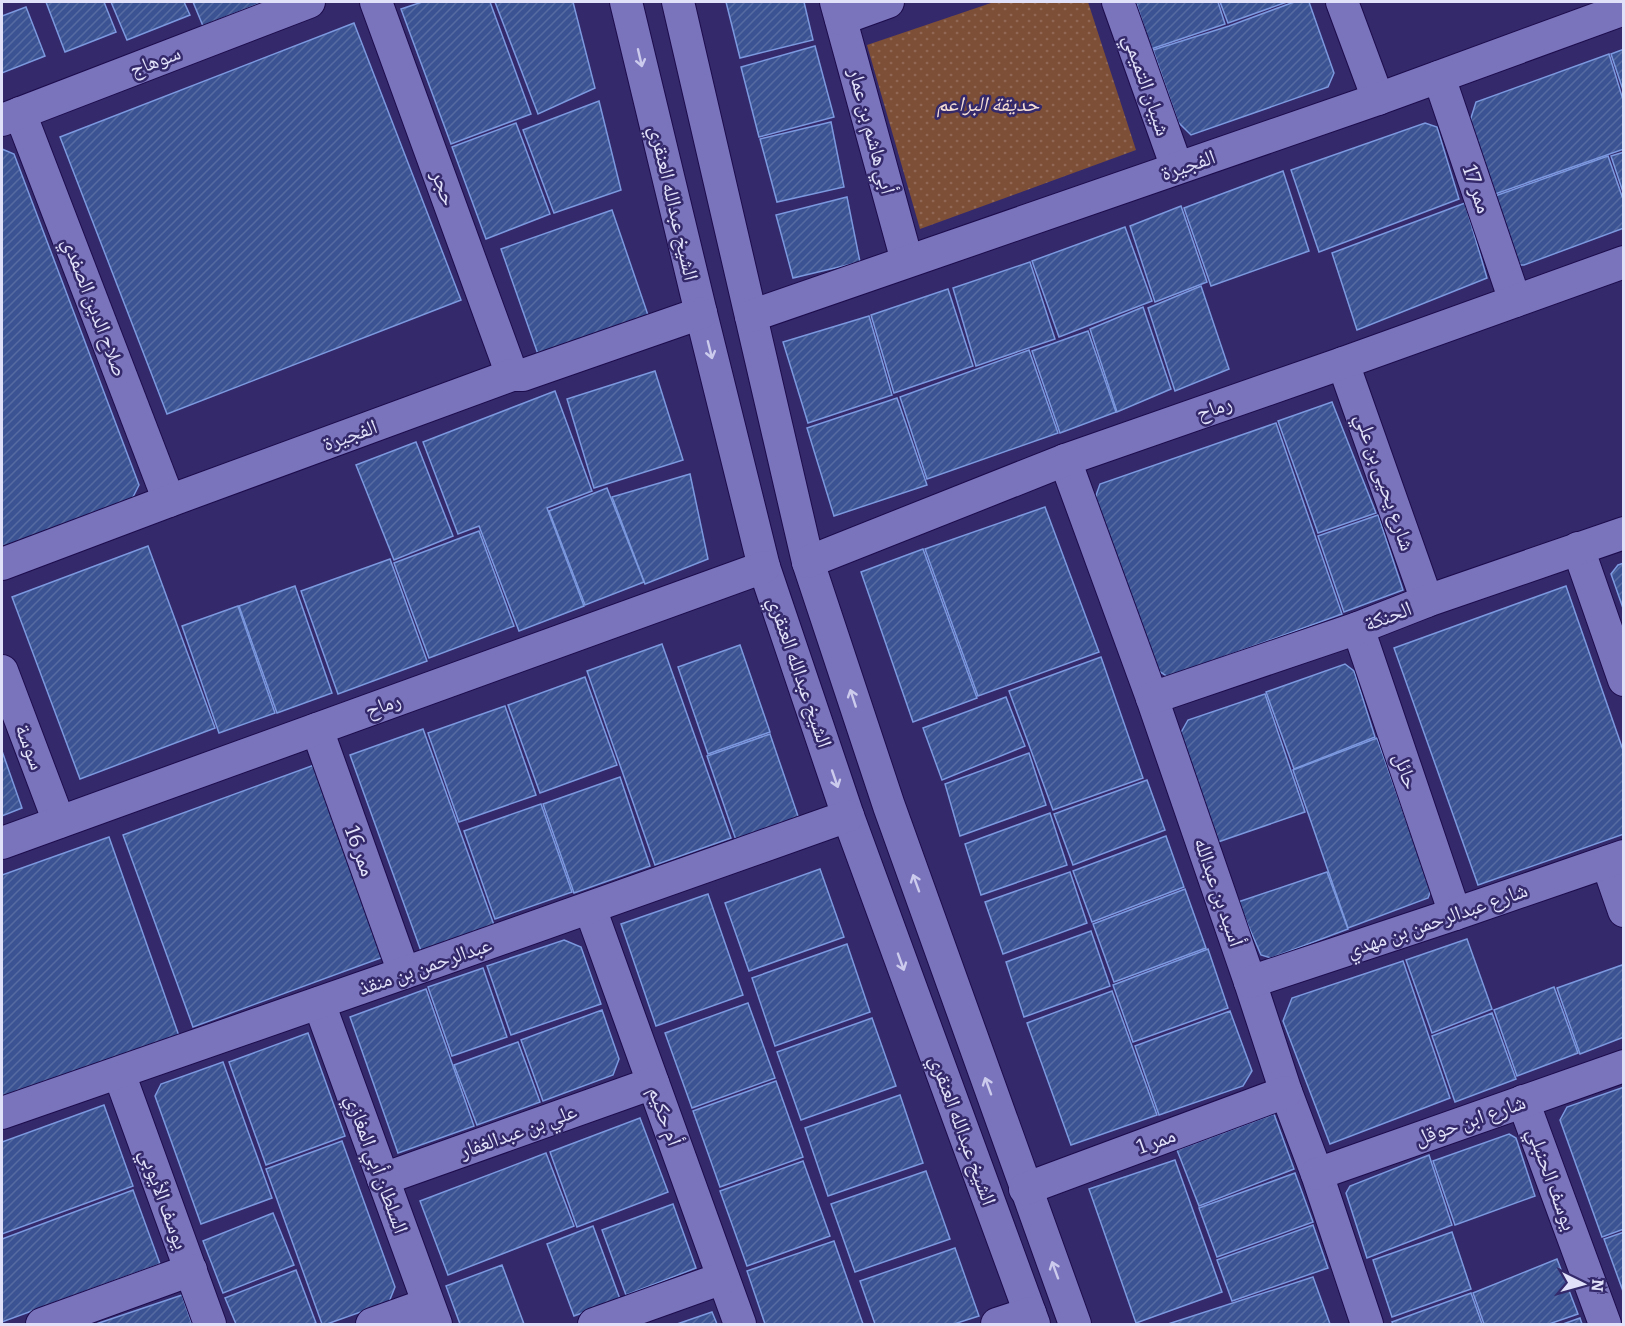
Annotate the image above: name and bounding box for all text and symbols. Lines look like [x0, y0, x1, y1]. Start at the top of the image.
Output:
street label: شيبان التميمي [1114, 31, 1176, 140]
street label: سوهاج [126, 39, 184, 83]
one-way arrow [634, 49, 646, 68]
street label: أبي هاشم بن عمار [839, 64, 901, 198]
park label: حديقة البراعم [937, 91, 1040, 118]
street label: الشيخ عبدالله العنقري [640, 123, 704, 284]
street label: الفجيرة [1157, 144, 1219, 186]
street label: ممر 17 [1457, 161, 1497, 217]
street label: حجر [425, 166, 462, 209]
street label: صلاح الدين الصفدي [53, 234, 133, 381]
one-way arrow [705, 340, 717, 359]
street label: رماح [1193, 390, 1235, 426]
street label: شارع يحيى بن علي [1346, 410, 1421, 555]
street label: الفجيرة [319, 413, 381, 457]
street label: الشيخ عبدالله العنقري [759, 593, 838, 752]
street label: الحنكة [1361, 595, 1415, 637]
street label: رماح [361, 687, 405, 723]
one-way arrow [847, 689, 858, 708]
street label: سوسة [9, 720, 51, 774]
street label: حائل [1388, 749, 1424, 793]
one-way arrow [831, 769, 842, 788]
street label: ممر 16 [339, 822, 381, 880]
street label: أسيد بن عبدالله [1188, 834, 1250, 950]
one-way arrow [909, 874, 920, 893]
street label: شارع عبدالرحمن بن مهدي [1343, 877, 1532, 966]
street label: عبدالرحمن بن منقذ [355, 931, 495, 1001]
one-way arrow [897, 952, 908, 971]
street label: الشيخ عبدالله العنقري [921, 1051, 1002, 1210]
one-way arrow [982, 1077, 993, 1096]
street label: أم حكيم [641, 1083, 688, 1150]
street label: شارع ابن حوقل [1411, 1089, 1529, 1151]
street label: السلطان أبي المغازي [337, 1091, 414, 1238]
street label: علي بن عبدالغفار [455, 1098, 582, 1168]
street label: ممر 1 [1133, 1122, 1179, 1160]
street label: يوسف الحنبلي [1518, 1124, 1583, 1235]
street label: يوسف الأيوبي [131, 1145, 194, 1254]
north arrow [1553, 1254, 1613, 1314]
one-way arrow [1048, 1261, 1059, 1279]
text: N [1587, 1278, 1607, 1292]

